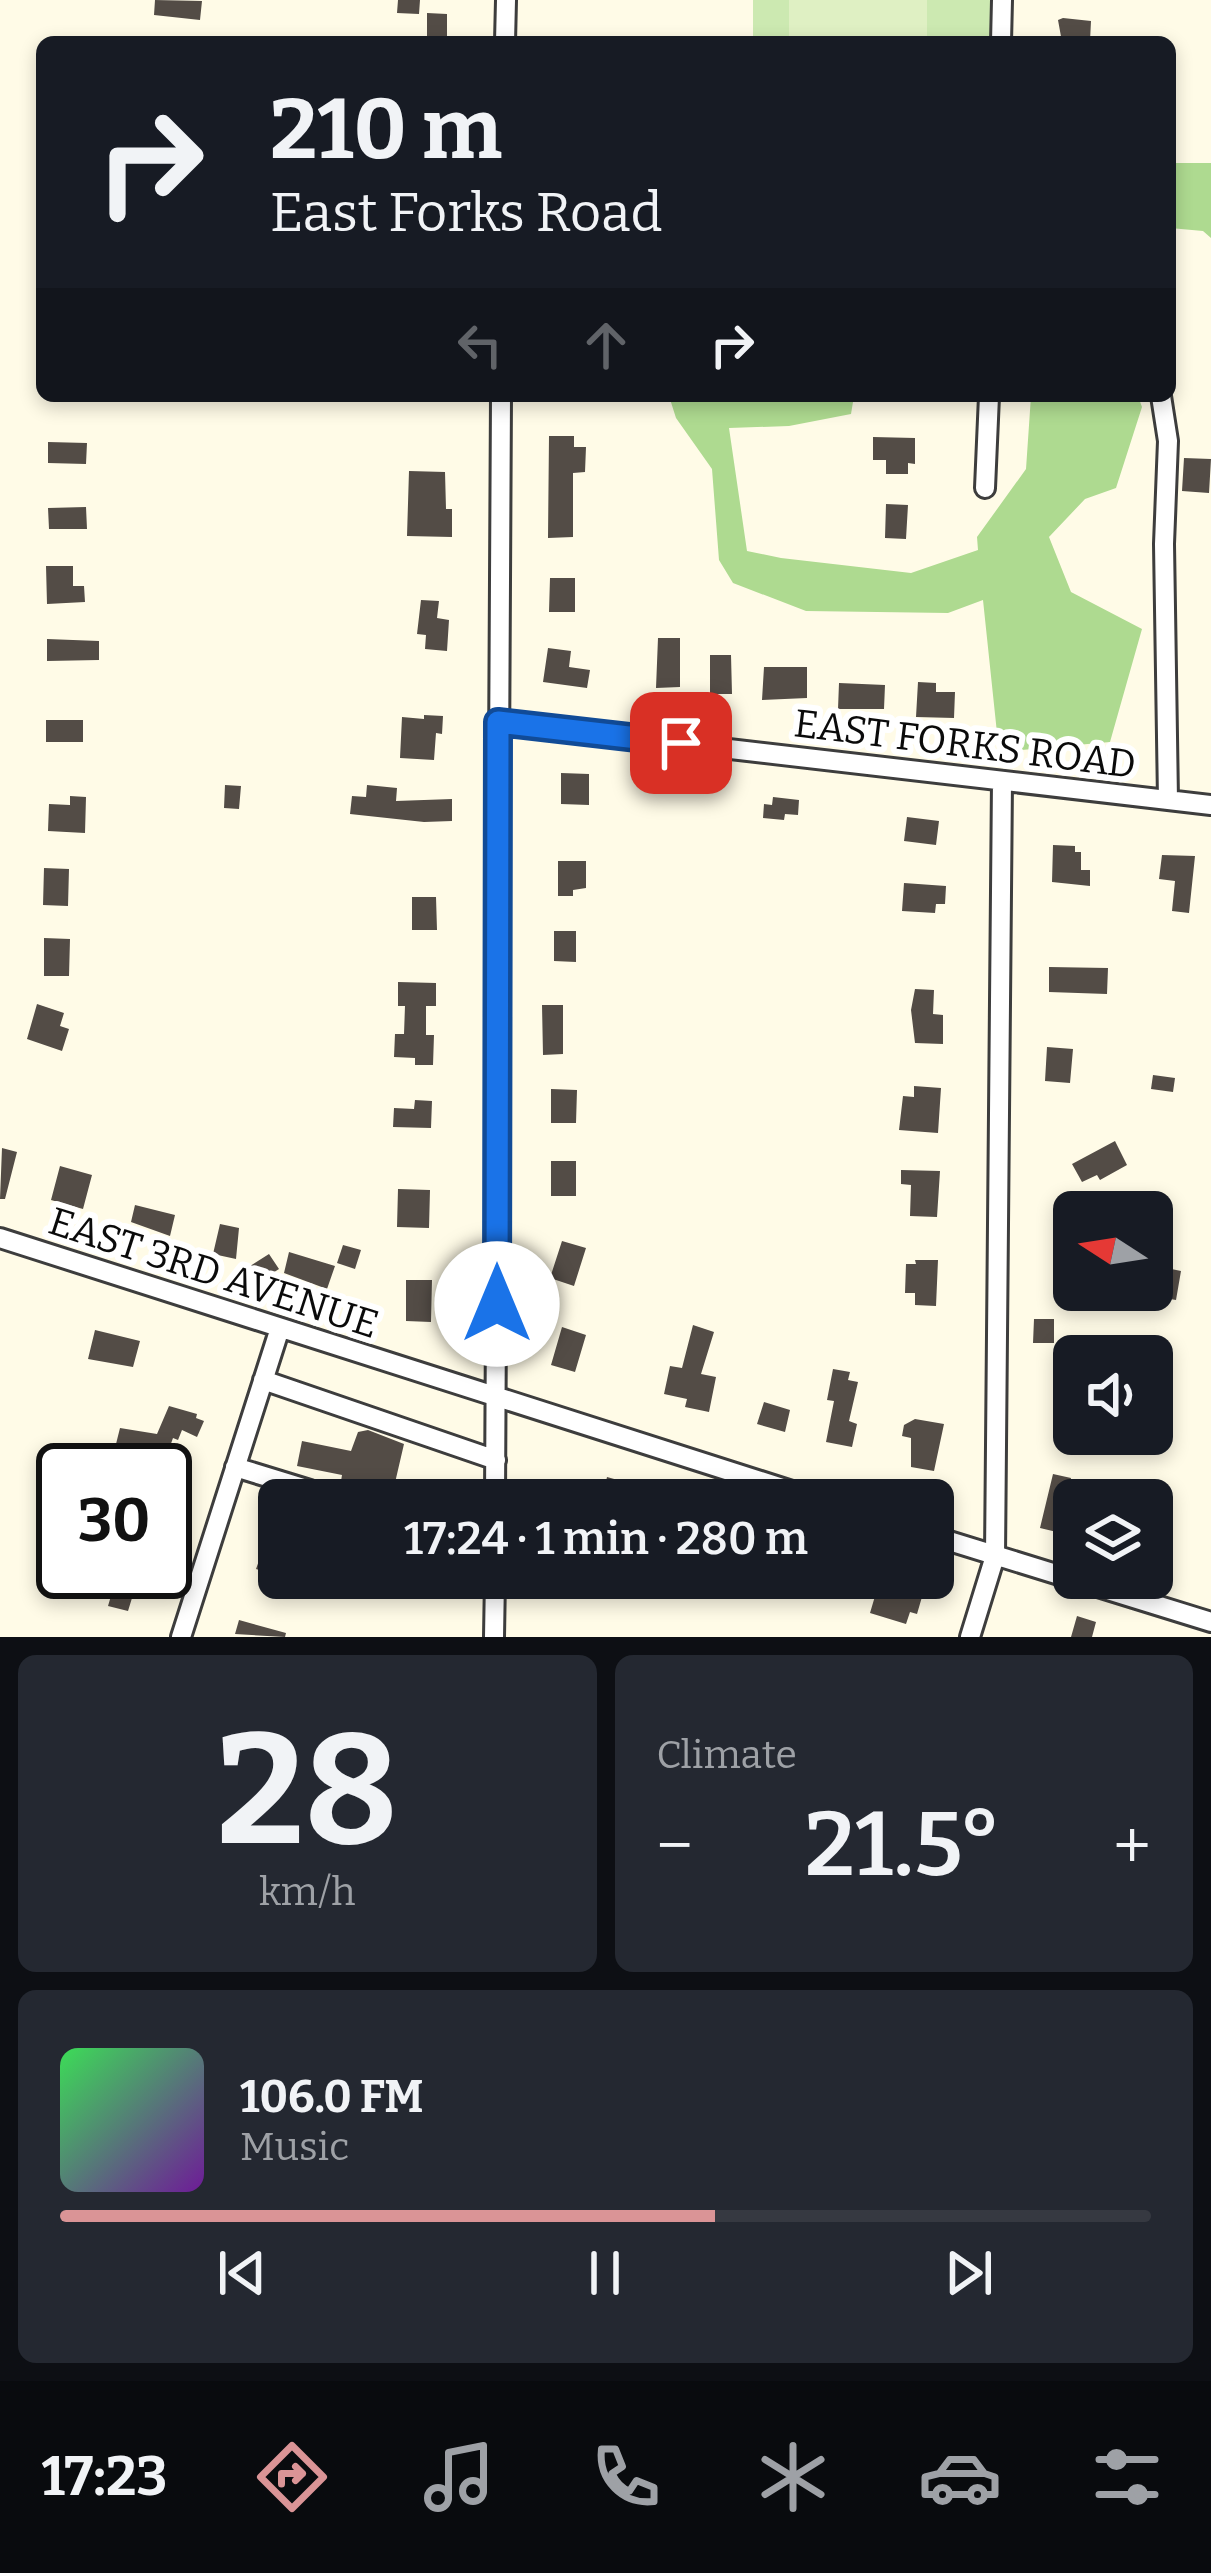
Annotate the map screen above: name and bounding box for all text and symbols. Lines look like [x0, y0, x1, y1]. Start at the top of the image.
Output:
text: 210 m [270, 79, 502, 180]
icon: right [72, 84, 228, 240]
text: East Forks Road [270, 181, 663, 245]
icon: left [447, 312, 513, 378]
icon: ahead [573, 312, 639, 378]
icon: right [699, 312, 765, 378]
pin [630, 692, 732, 794]
street label: EAST FORKS ROAD [791, 700, 1138, 788]
icon: arrive [648, 710, 714, 776]
north arrow [1053, 1191, 1173, 1311]
map controls [1053, 1191, 1173, 1599]
street label: EAST 3RD AVENUE [43, 1198, 384, 1348]
position arrow [434, 1241, 560, 1367]
button: sound [1053, 1335, 1173, 1455]
speed limit sign: 30 [36, 1443, 192, 1599]
button: layers [1053, 1479, 1173, 1599]
text: 17:24 · 1 min · 280 m [404, 1512, 808, 1566]
text: 28 [216, 1697, 398, 1884]
text: Climate [657, 1732, 797, 1778]
text: 21.5° [805, 1791, 1001, 1899]
text: − [657, 1806, 693, 1885]
text: + [1113, 1806, 1151, 1885]
text: km/h [259, 1869, 356, 1915]
text: 106.0 FM [240, 2070, 424, 2124]
text: Music [240, 2124, 349, 2170]
icon: previous [209, 2240, 275, 2306]
icon: pause [572, 2240, 638, 2306]
icon: next [936, 2240, 1002, 2306]
icon: directions [250, 2435, 334, 2519]
icon: music [417, 2435, 501, 2519]
icon: phone [584, 2435, 668, 2519]
icon: climate [751, 2435, 835, 2519]
icon: car [918, 2435, 1002, 2519]
icon: filters [1085, 2435, 1169, 2519]
text: 17:23 [42, 2445, 167, 2509]

